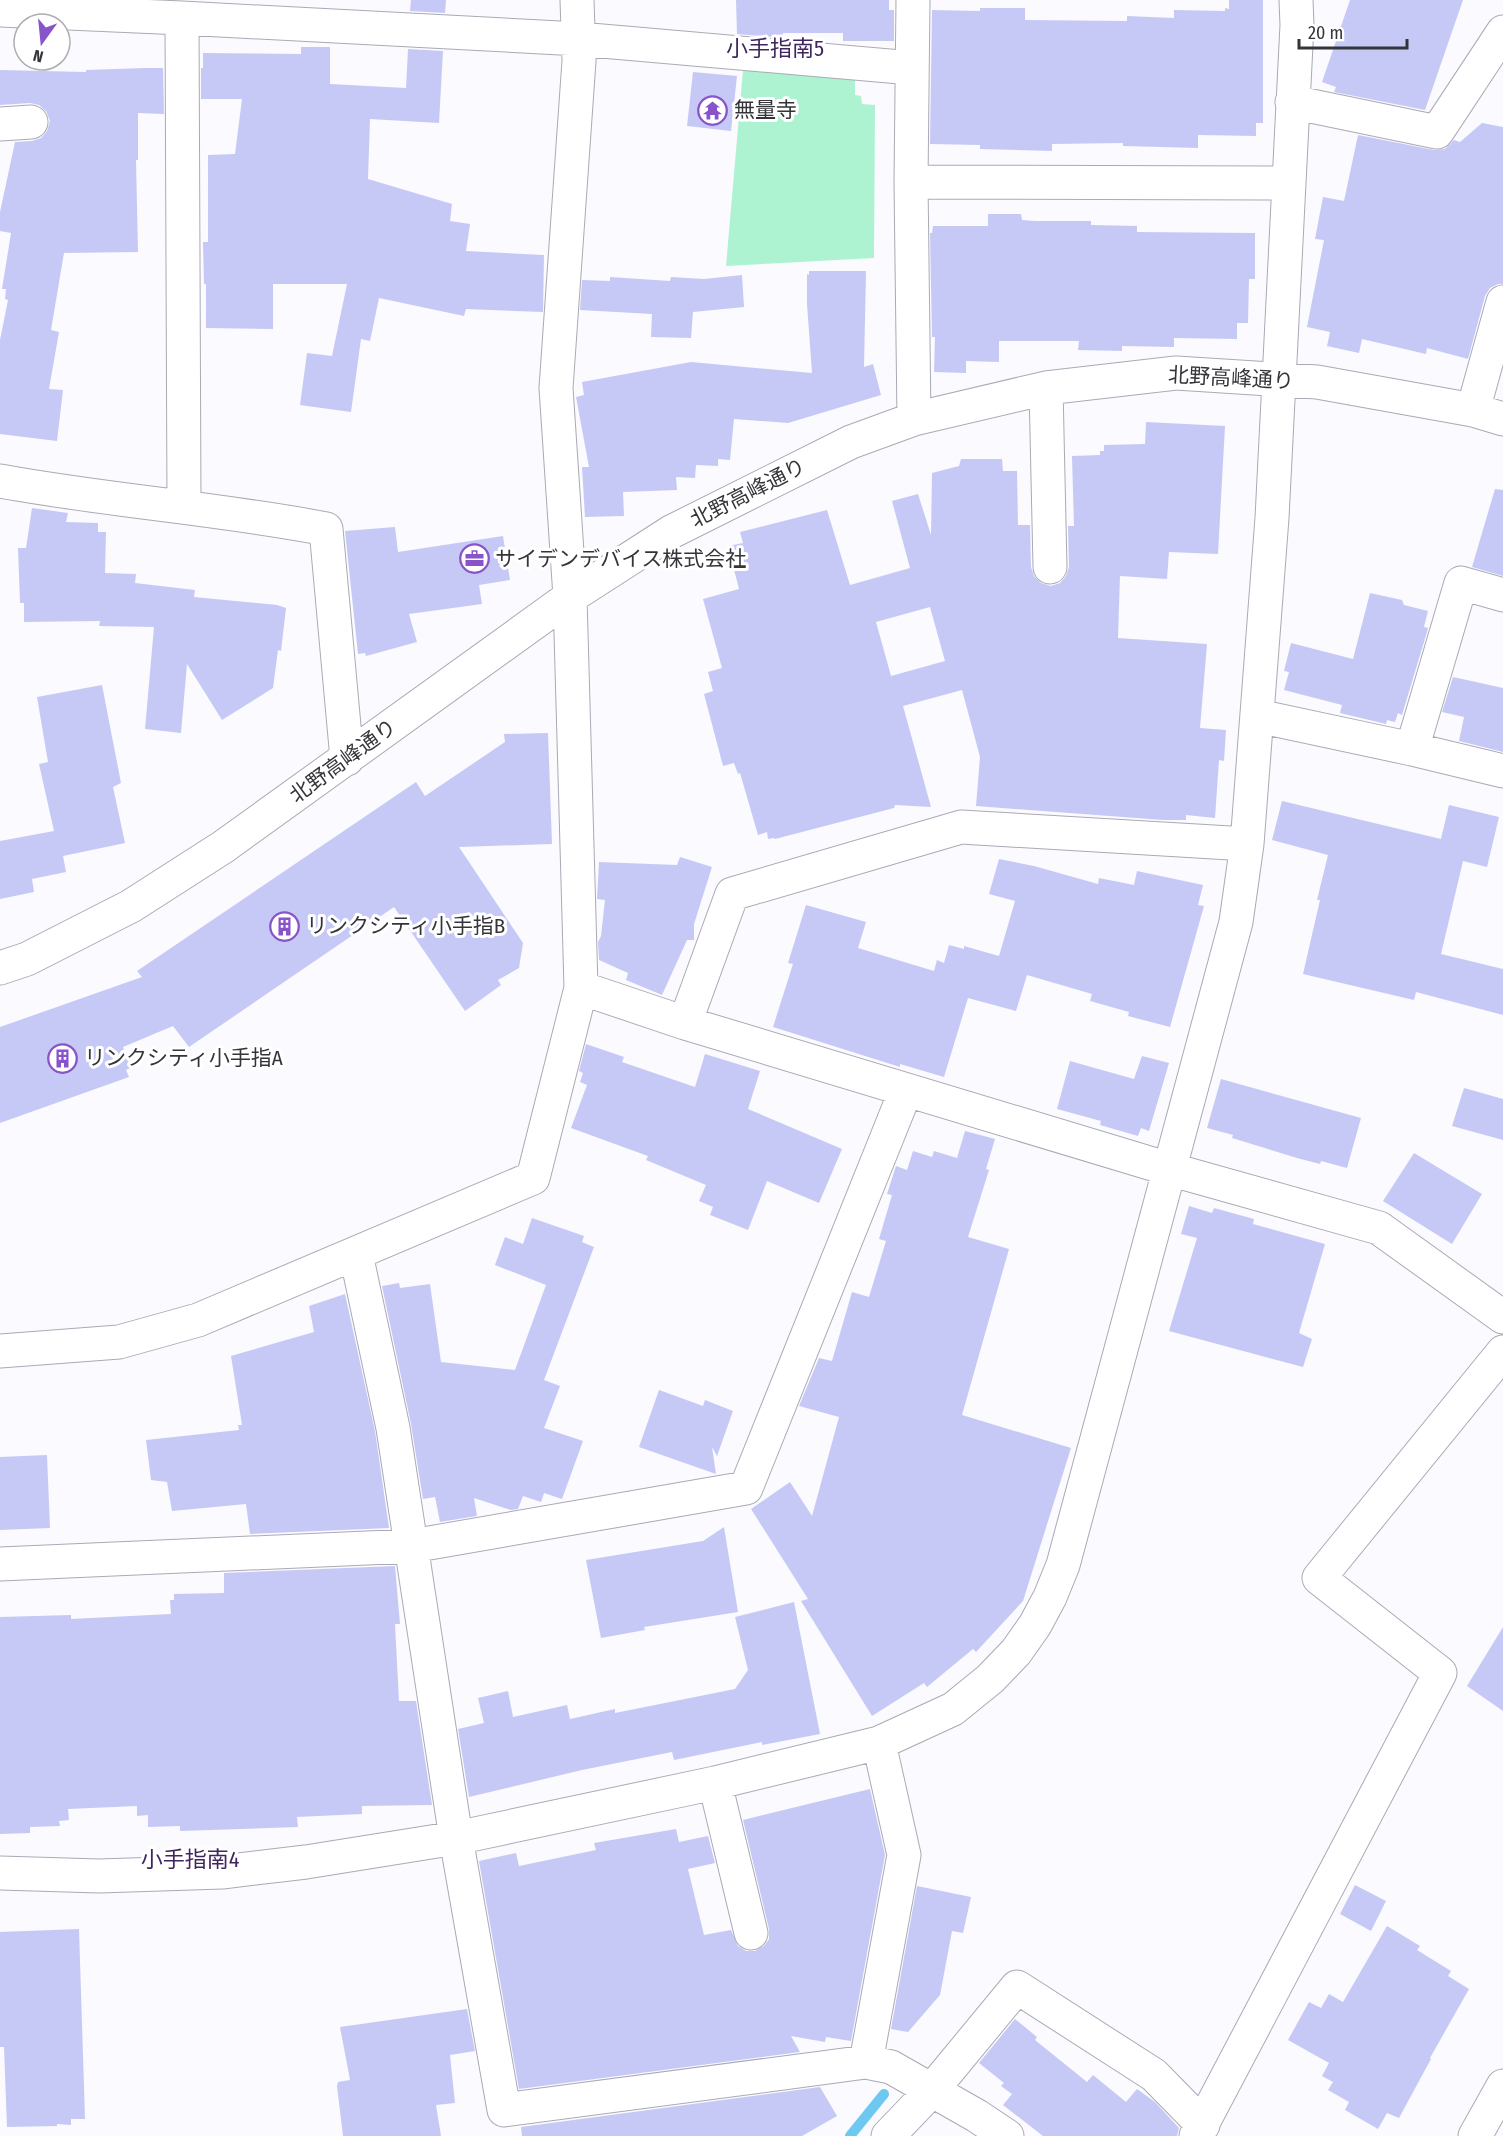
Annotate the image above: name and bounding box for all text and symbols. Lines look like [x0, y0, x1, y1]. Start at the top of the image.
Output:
north arrow [12, 12, 72, 72]
scale bar [1299, 12, 1407, 50]
text: 20 m [1308, 22, 1343, 44]
district label: 小手指南5 [726, 35, 824, 62]
text: N [31, 46, 45, 66]
temple icon: 無量寺 [697, 94, 729, 126]
place label: 無量寺 [734, 97, 797, 123]
street label: 北野高峰通り [1167, 362, 1295, 394]
street label: 北野高峰通り [686, 453, 810, 533]
office icon: サイデンデバイス株式会社 [458, 543, 490, 575]
place label: サイデンデバイス株式会社 [495, 546, 746, 572]
street label: 北野高峰通り [284, 713, 402, 809]
building icon: リンクシティ小手指B [269, 910, 301, 942]
place label: リンクシティ小手指B [306, 913, 505, 939]
building icon: リンクシティ小手指A [47, 1042, 79, 1074]
place label: リンクシティ小手指A [84, 1045, 283, 1071]
district label: 小手指南4 [141, 1846, 240, 1873]

